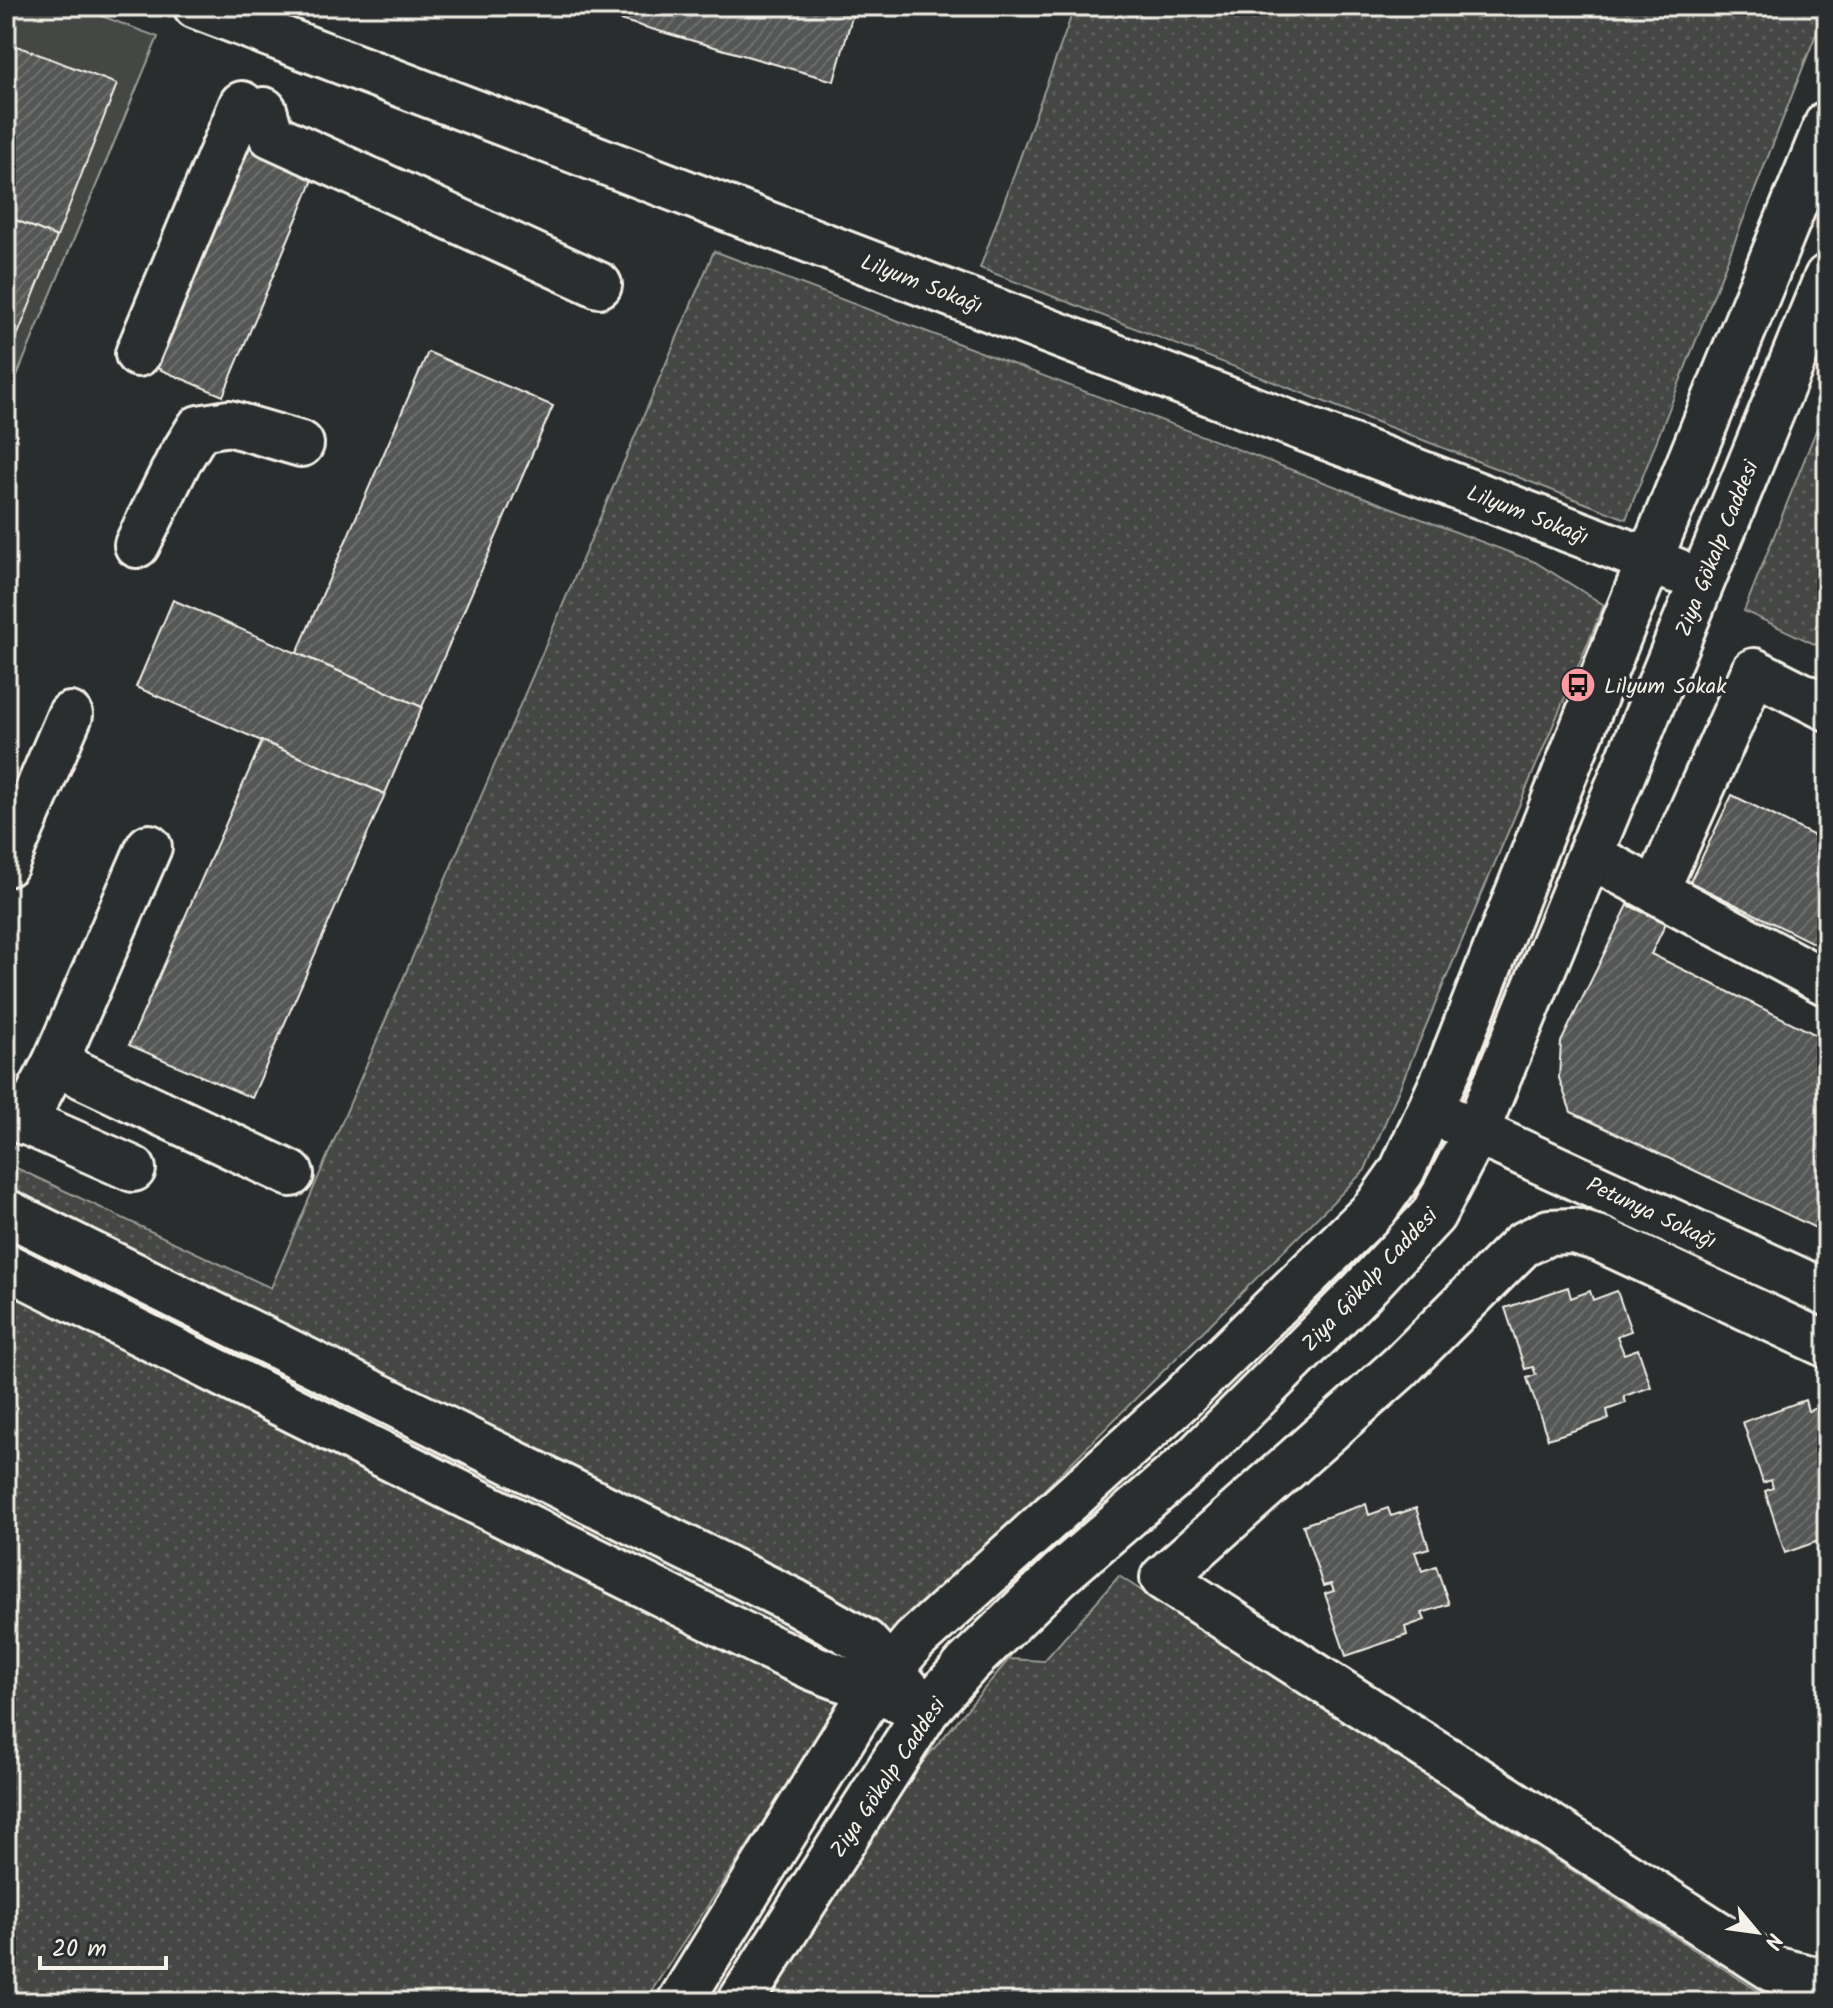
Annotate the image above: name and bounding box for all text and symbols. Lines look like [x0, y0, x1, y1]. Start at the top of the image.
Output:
street label: Lilyum Sokağı [855, 246, 987, 325]
street label: Ziya Gökalp Caddesi [1667, 455, 1770, 642]
street label: Lilyum Sokağı [1461, 477, 1593, 556]
bus stop icon: Lilyum Sokak [1559, 666, 1597, 704]
place label: Lilyum Sokak [1604, 670, 1727, 705]
street label: Petunya Sokağı [1580, 1169, 1722, 1260]
street label: Ziya Gökalp Caddesi [1294, 1200, 1448, 1361]
street label: Ziya Gökalp Caddesi [822, 1690, 956, 1866]
north arrow [1717, 1892, 1797, 1972]
scale bar [40, 1920, 166, 1970]
text: N [1754, 1926, 1791, 1955]
text: 20 m [52, 1930, 107, 1969]

